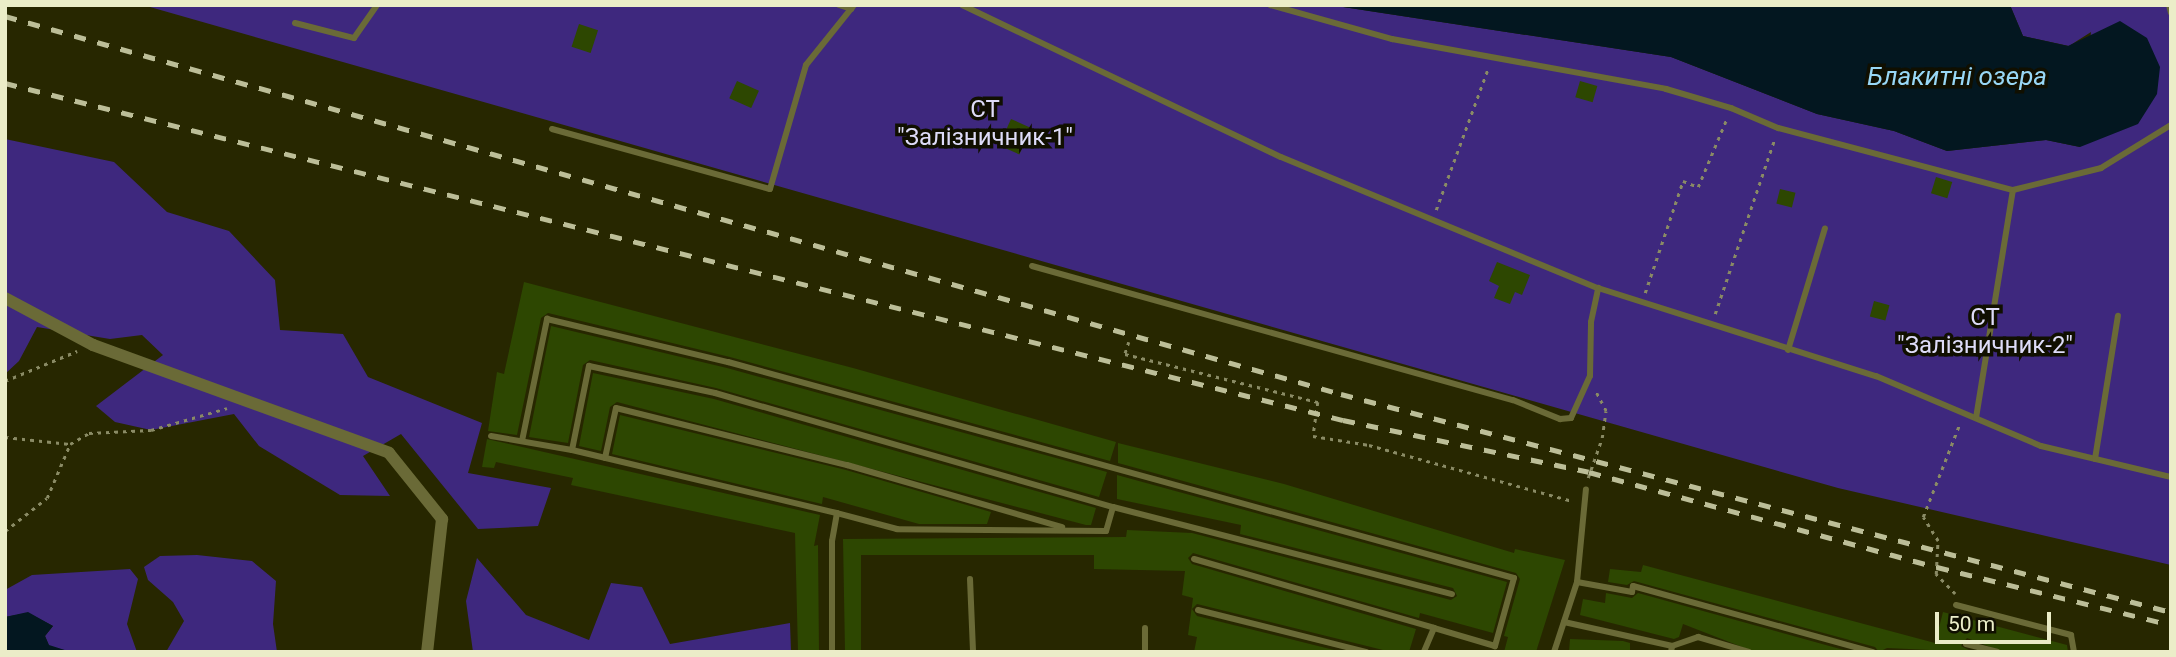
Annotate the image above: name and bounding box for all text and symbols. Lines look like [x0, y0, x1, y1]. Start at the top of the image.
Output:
water label: Блакитні озера [1867, 61, 2047, 93]
park label: СТ "Залізничник-1" [897, 96, 1073, 152]
park label: СТ "Залізничник-2" [1897, 304, 2073, 360]
scale bar [1938, 598, 2054, 642]
text: 50 m [1948, 612, 1995, 636]

